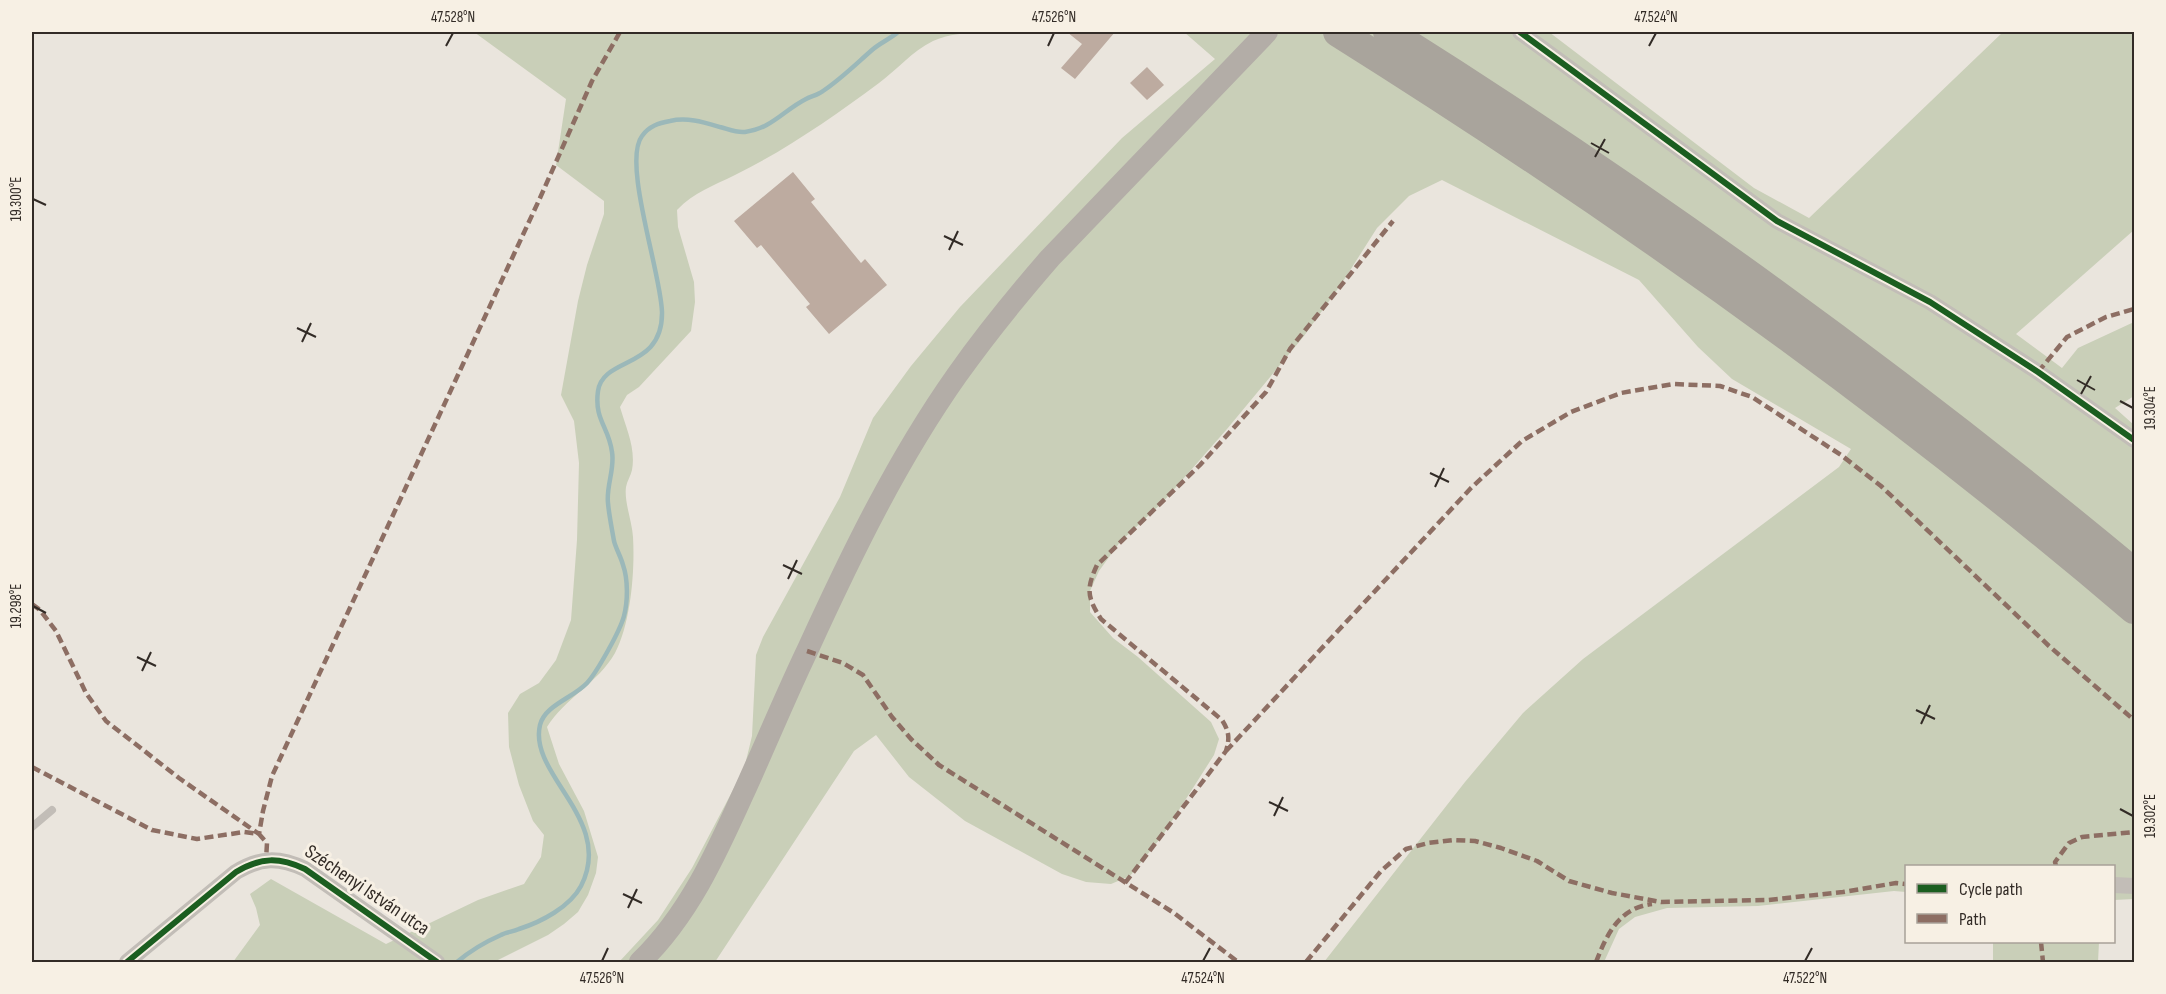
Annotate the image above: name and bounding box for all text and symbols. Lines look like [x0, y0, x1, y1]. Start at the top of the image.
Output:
text: 47.528°N [431, 8, 475, 27]
text: 47.526°N [1032, 8, 1076, 27]
text: 47.524°N [1634, 8, 1678, 27]
text: 19.300°E [7, 177, 26, 221]
text: 19.304°E [2141, 386, 2160, 430]
text: 19.298°E [7, 584, 26, 628]
text: 19.302°E [2141, 794, 2160, 838]
street label: Széchenyi István utca [300, 839, 434, 941]
legend [1905, 865, 2115, 943]
text: Cycle path [1959, 879, 2023, 900]
text: Path [1959, 909, 1987, 930]
text: 47.526°N [580, 969, 624, 988]
text: 47.524°N [1181, 969, 1225, 988]
text: 47.522°N [1783, 969, 1827, 988]

